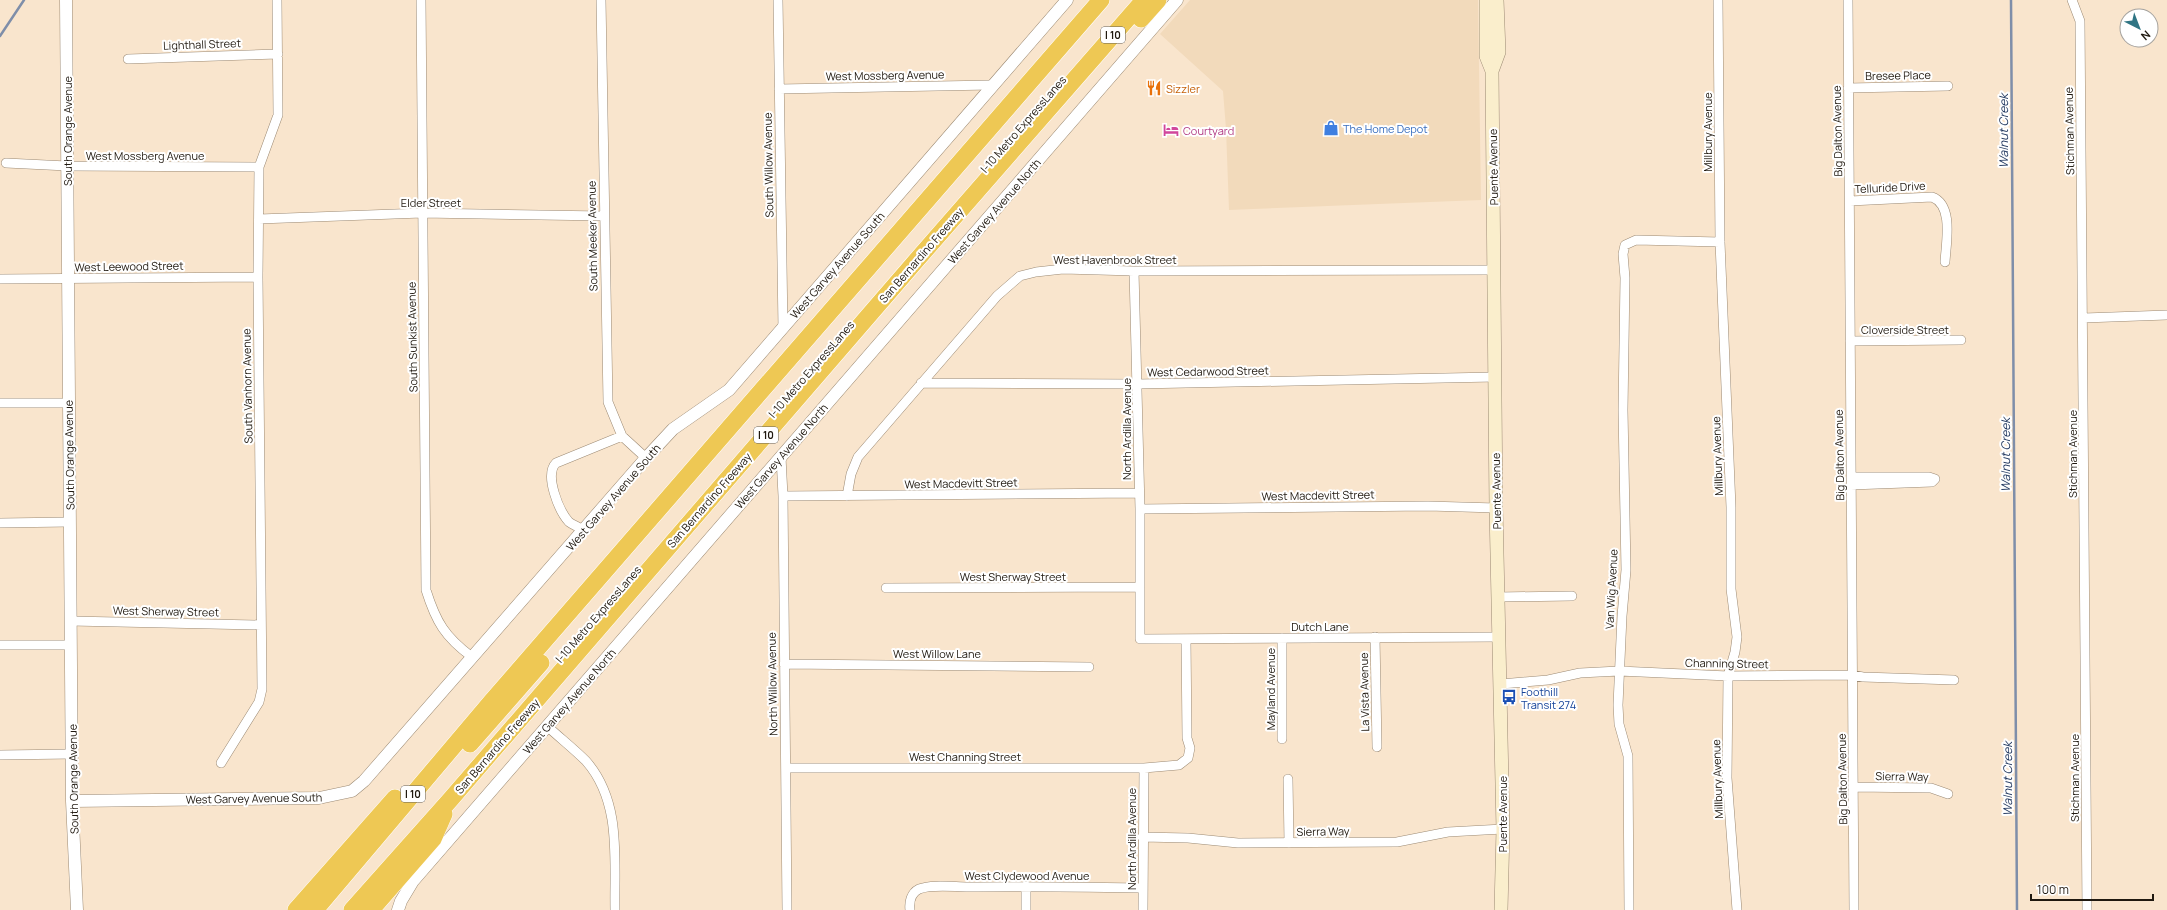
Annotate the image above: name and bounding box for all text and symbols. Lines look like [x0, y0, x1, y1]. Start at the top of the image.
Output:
north arrow [2119, 8, 2159, 48]
road number: I 10 [1101, 27, 1125, 43]
text: N [2138, 28, 2154, 44]
street label: Lighthall Street [163, 35, 241, 53]
street label: West Mossberg Avenue [826, 66, 945, 84]
street label: Bresee Place [1865, 67, 1931, 83]
street label: I-10 Metro ExpressLanes [977, 72, 1069, 176]
street label: South Orange Avenue [60, 75, 75, 186]
restaurant icon: Sizzler [1145, 79, 1163, 97]
place label: Sizzler [1166, 81, 1200, 96]
street label: Big Dalton Avenue [1829, 85, 1845, 177]
street label: Stichman Avenue [2061, 86, 2077, 175]
street label: Millbury Avenue [1700, 92, 1715, 172]
water label: Walnut Creek [1995, 92, 2012, 168]
street label: South Willow Avenue [760, 112, 776, 218]
shop icon: The Home Depot [1322, 119, 1340, 137]
hotel icon: Courtyard [1162, 121, 1180, 139]
place label: The Home Depot [1343, 121, 1428, 136]
place label: Courtyard [1183, 123, 1234, 138]
street label: Puente Avenue [1485, 128, 1501, 205]
street label: West Mossberg Avenue [86, 148, 205, 163]
street label: West Garvey Avenue North [944, 155, 1044, 267]
street label: Telluride Drive [1854, 178, 1927, 196]
street label: South Meeker Avenue [584, 180, 600, 291]
street label: Elder Street [401, 195, 461, 210]
street label: San Bernardino Freeway [876, 204, 967, 306]
street label: West Garvey Avenue South [787, 209, 887, 321]
street label: West Havenbrook Street [1053, 252, 1177, 267]
street label: West Leewood Street [74, 258, 184, 274]
street label: South Sunkist Avenue [404, 281, 420, 393]
street label: I-10 Metro ExpressLanes [765, 317, 857, 421]
street label: Cloverside Street [1861, 322, 1949, 337]
street label: South Vanhorn Avenue [238, 328, 256, 444]
street label: West Cedarwood Street [1147, 362, 1269, 380]
street label: North Ardilla Avenue [1119, 377, 1134, 480]
street label: South Orange Avenue [61, 399, 77, 510]
street label: West Garvey Avenue North [731, 400, 831, 512]
street label: Big Dalton Avenue [1831, 409, 1847, 501]
street label: Stichman Avenue [2065, 409, 2080, 498]
street label: Millbury Avenue [1708, 415, 1726, 496]
water label: Walnut Creek [1997, 416, 2014, 492]
road number: I 10 [754, 427, 778, 443]
street label: West Garvey Avenue South [563, 441, 663, 553]
street label: San Bernardino Freeway [664, 449, 755, 551]
street label: Puente Avenue [1488, 452, 1504, 529]
street label: West Macdevitt Street [904, 475, 1018, 491]
street label: West Macdevitt Street [1261, 487, 1375, 503]
street label: Van Wig Avenue [1601, 548, 1621, 629]
street label: I-10 Metro ExpressLanes [552, 562, 644, 666]
street label: West Sherway Street [960, 569, 1066, 584]
street label: West Sherway Street [113, 603, 219, 619]
street label: Dutch Lane [1291, 619, 1349, 634]
street label: North Willow Avenue [764, 632, 780, 736]
street label: West Garvey Avenue North [519, 645, 619, 757]
street label: West Willow Lane [893, 646, 981, 661]
street label: Mayland Avenue [1263, 647, 1278, 730]
street label: La Vista Avenue [1356, 652, 1372, 732]
street label: Channing Street [1685, 655, 1769, 671]
place label: Foothill Transit 274 [1521, 684, 1576, 712]
bus stop icon: Foothill Transit 274 [1500, 688, 1518, 706]
street label: San Bernardino Freeway [452, 695, 543, 797]
street label: South Orange Avenue [65, 723, 81, 834]
street label: Big Dalton Avenue [1834, 733, 1850, 825]
street label: Stichman Avenue [2067, 733, 2082, 822]
street label: Millbury Avenue [1708, 738, 1726, 819]
water label: Walnut Creek [1999, 740, 2016, 816]
street label: West Channing Street [909, 749, 1021, 764]
street label: Sierra Way [1875, 768, 1929, 784]
street label: Puente Avenue [1495, 775, 1510, 852]
road number: I 10 [401, 786, 425, 802]
street label: North Ardilla Avenue [1124, 787, 1139, 890]
street label: West Garvey Avenue South [186, 789, 322, 807]
street label: Sierra Way [1296, 823, 1350, 839]
street label: West Clydewood Avenue [965, 868, 1090, 883]
scale bar [2031, 876, 2153, 902]
text: 100 m [2037, 881, 2069, 898]

